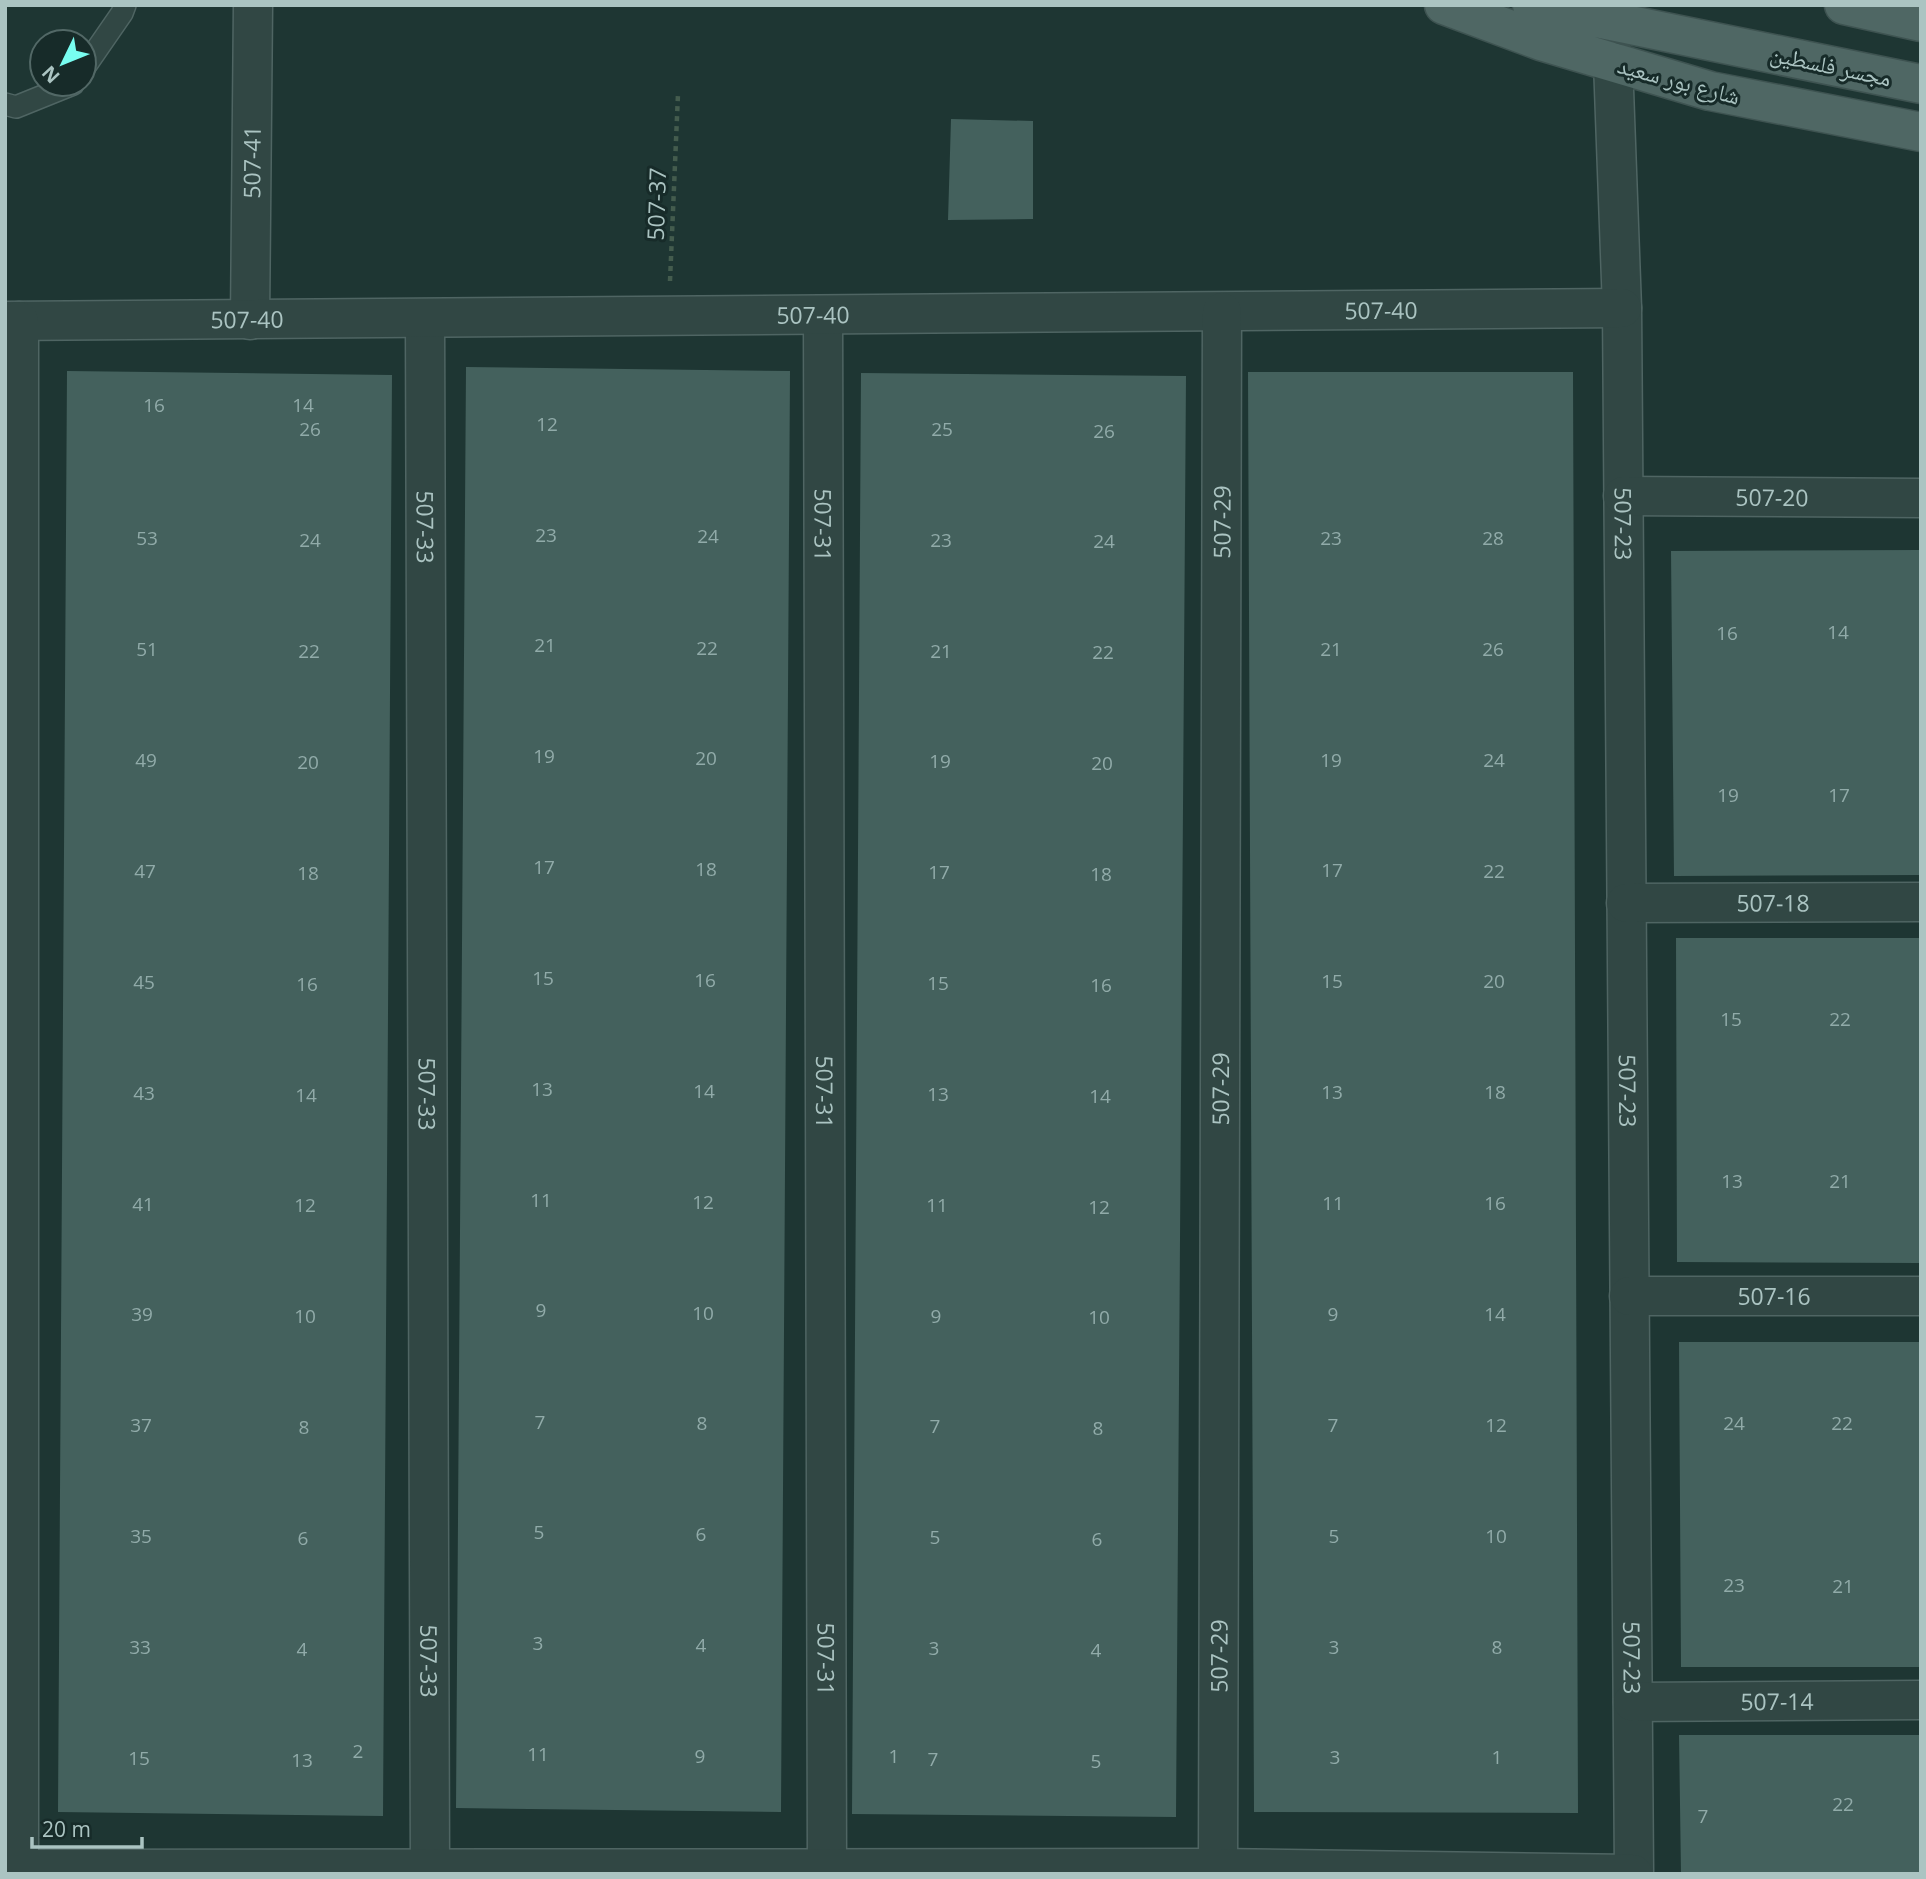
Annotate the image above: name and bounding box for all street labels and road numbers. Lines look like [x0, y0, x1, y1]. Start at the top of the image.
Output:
street label: مجسر فلسطين [1767, 37, 1895, 93]
street label: شارع بور سعيد [1614, 48, 1744, 112]
street label: 507-41 [235, 125, 268, 199]
street label: 507-37 [639, 167, 673, 241]
street label: 507-40 [1344, 294, 1418, 326]
street label: 507-40 [776, 298, 850, 331]
street label: 507-40 [210, 303, 284, 335]
street label: 507-20 [1735, 481, 1809, 513]
street label: 507-29 [1205, 485, 1238, 559]
street label: 507-23 [1607, 487, 1640, 561]
street label: 507-31 [807, 488, 840, 562]
street label: 507-33 [410, 490, 442, 564]
street label: 507-18 [1736, 886, 1810, 919]
street label: 507-29 [1204, 1052, 1236, 1126]
street label: 507-23 [1612, 1054, 1644, 1128]
street label: 507-31 [809, 1055, 841, 1129]
street label: 507-33 [411, 1057, 444, 1131]
street label: 507-16 [1737, 1280, 1811, 1312]
street label: 507-29 [1202, 1619, 1235, 1693]
street label: 507-23 [1616, 1621, 1649, 1695]
street label: 507-31 [810, 1622, 843, 1696]
street label: 507-33 [413, 1624, 445, 1698]
street label: 507-14 [1740, 1685, 1814, 1717]

